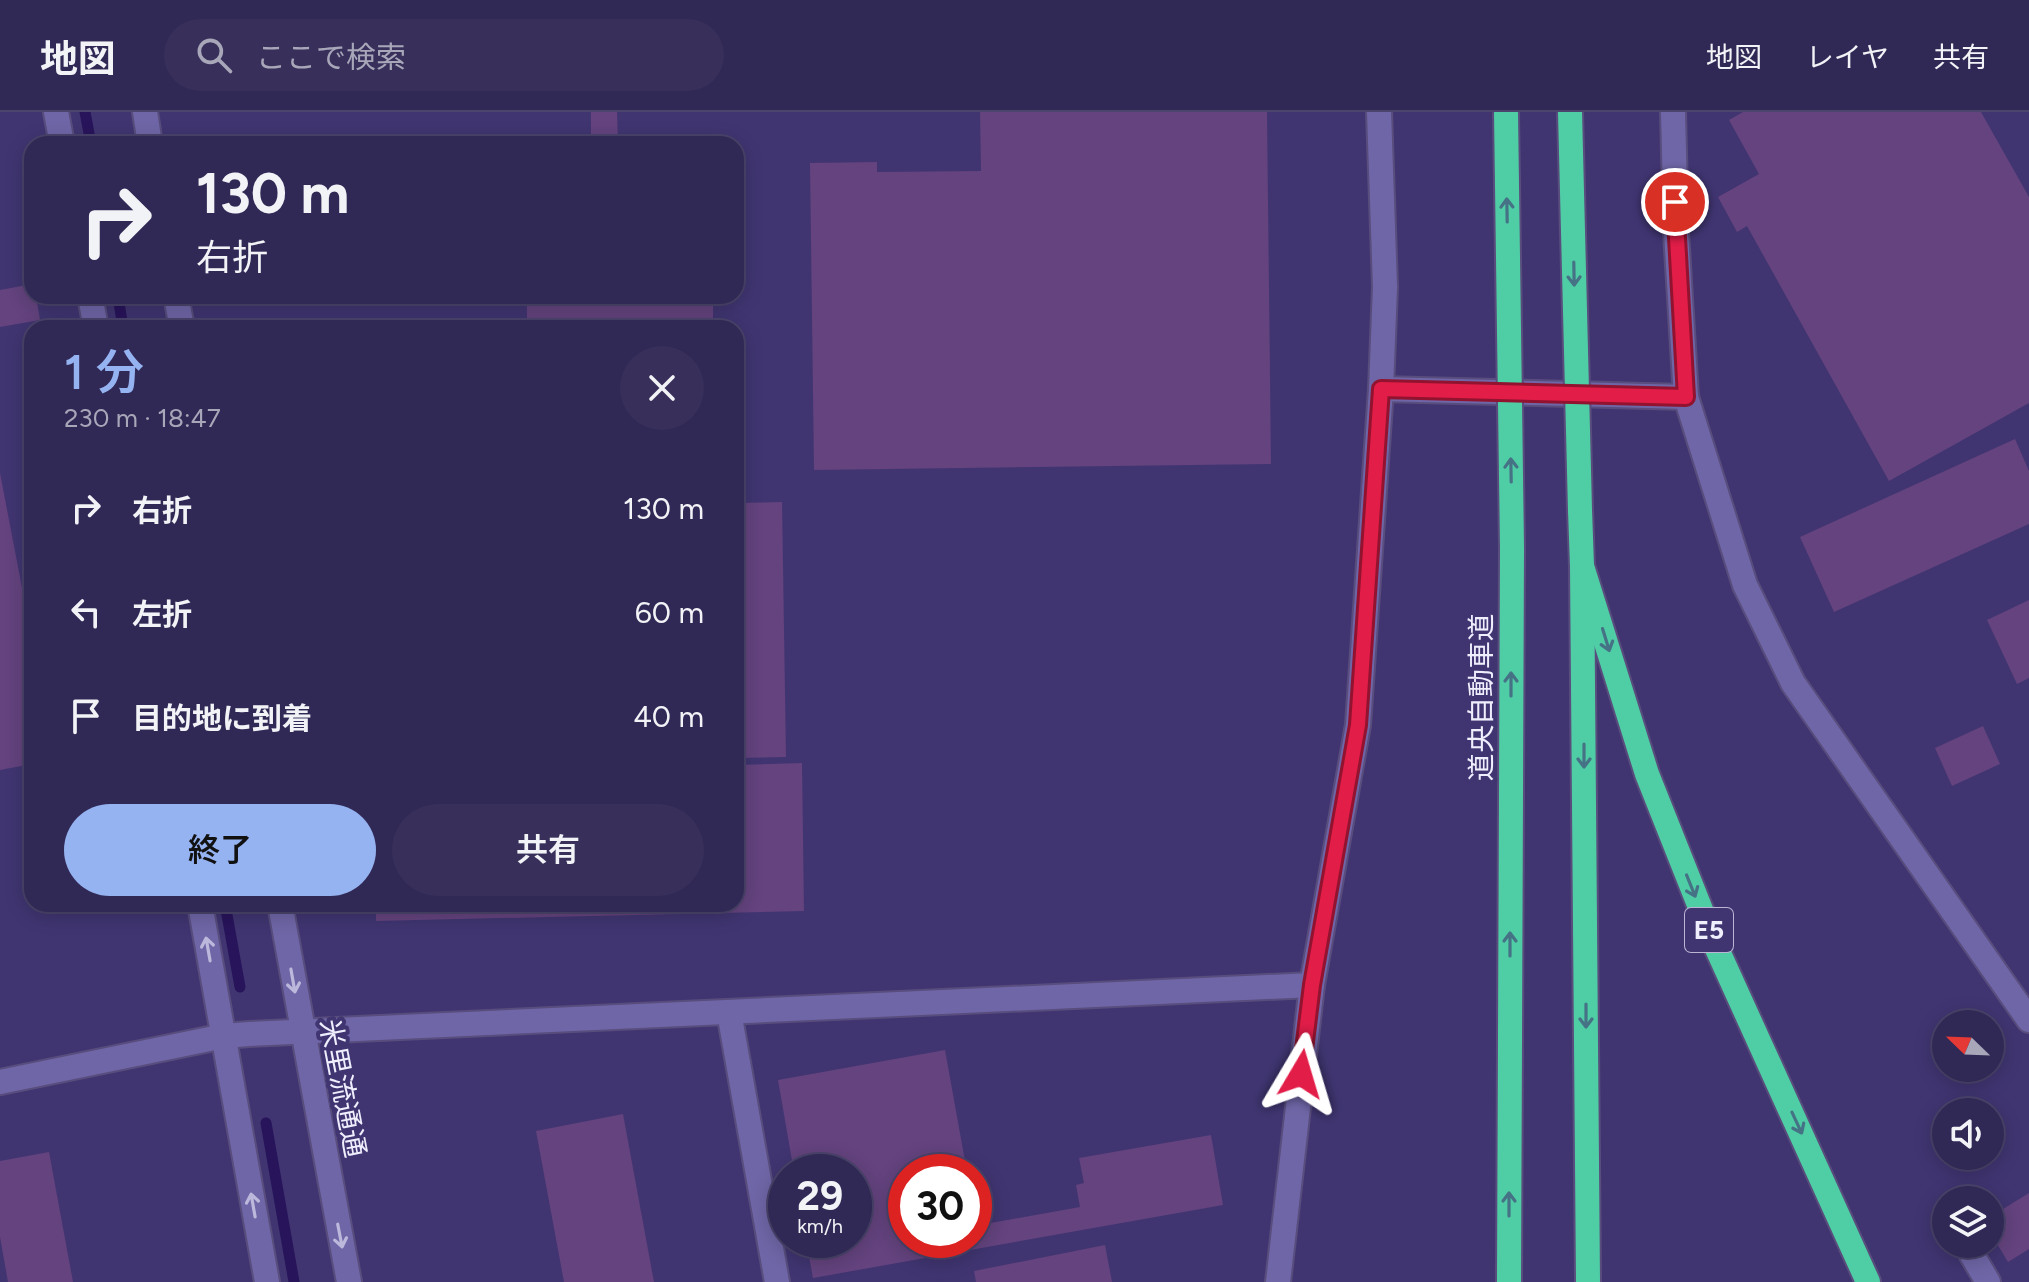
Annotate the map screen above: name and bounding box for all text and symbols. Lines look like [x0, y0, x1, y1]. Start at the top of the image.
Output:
search box [164, 19, 724, 91]
icon: search [192, 33, 236, 77]
text: 地図 [40, 36, 116, 82]
text: ここで検索 [256, 39, 406, 76]
text: 地図 [1706, 40, 1762, 74]
text: レイヤ [1806, 40, 1889, 74]
text: 共有 [1933, 40, 1989, 74]
text: 130 m [196, 160, 349, 227]
icon: right [64, 168, 168, 272]
pin [1641, 168, 1709, 236]
icon: arrive [1653, 180, 1697, 224]
one-way arrow [1499, 197, 1515, 224]
text: 右折 [196, 236, 268, 279]
one-way arrow [1566, 260, 1582, 287]
text: 1 分 [64, 343, 144, 401]
button: close [620, 346, 704, 430]
text: 230 m · 18:47 [64, 402, 221, 434]
one-way arrow [1503, 457, 1519, 484]
icon: right [64, 486, 108, 530]
text: 130 m [623, 490, 704, 527]
text: 右折 [132, 492, 192, 529]
icon: left [64, 590, 108, 634]
text: 60 m [635, 594, 704, 631]
text: 左折 [132, 596, 192, 633]
street label: 道央自動車道 [1464, 613, 1498, 781]
one-way arrow [1599, 628, 1614, 653]
one-way arrow [1503, 671, 1519, 698]
icon: arrive [64, 694, 108, 738]
text: 40 m [633, 698, 704, 735]
text: 目的地に到着 [132, 700, 312, 737]
one-way arrow [1576, 742, 1592, 769]
button: 終了 [64, 804, 376, 896]
button: 共有 [392, 804, 704, 896]
one-way arrow [1685, 873, 1699, 898]
road number: E5 [1685, 908, 1733, 952]
one-way arrow [1502, 931, 1518, 958]
one-way arrow [200, 937, 215, 962]
one-way arrow [286, 968, 301, 993]
one-way arrow [1578, 1002, 1594, 1029]
north arrow [1932, 1010, 2004, 1082]
map controls [1932, 1010, 2004, 1258]
street label: 米里流通通 [313, 1016, 373, 1160]
position arrow [1259, 1032, 1343, 1116]
button: sound [1932, 1098, 2004, 1170]
one-way arrow [1790, 1111, 1805, 1135]
speed limit sign: 30 [888, 1154, 992, 1258]
text: 29 [797, 1172, 843, 1220]
button: layers [1932, 1186, 2004, 1258]
one-way arrow [1501, 1191, 1517, 1218]
one-way arrow [245, 1193, 260, 1218]
text: km/h [797, 1214, 843, 1238]
one-way arrow [334, 1223, 349, 1249]

